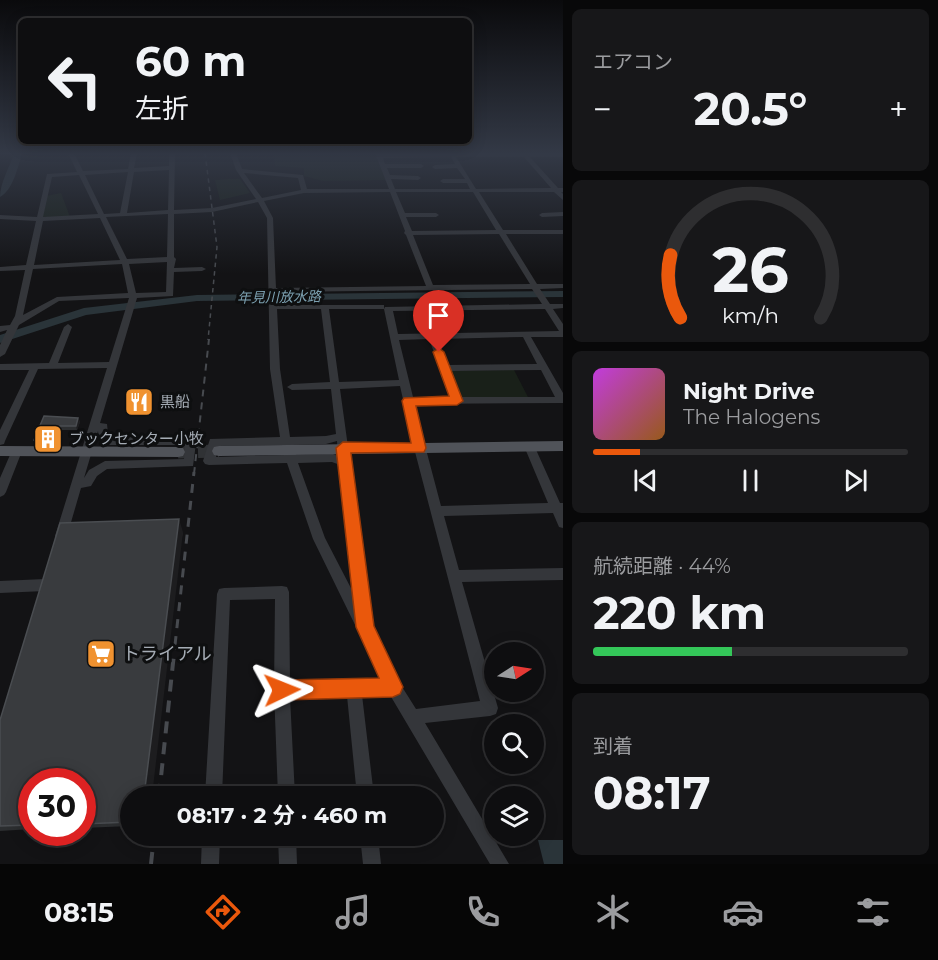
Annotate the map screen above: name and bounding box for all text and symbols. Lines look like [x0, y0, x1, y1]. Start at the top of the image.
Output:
text: 60 m [135, 35, 246, 87]
icon: left [36, 42, 114, 120]
text: エアコン [593, 50, 673, 74]
text: 20.5° [694, 81, 807, 136]
text: − [593, 89, 612, 129]
text: + [889, 89, 908, 129]
text: 左折 [135, 92, 189, 125]
text: 26 [712, 232, 789, 308]
water label: 年見川放水路 [237, 287, 322, 307]
pin [413, 290, 464, 352]
icon: arrive [422, 299, 455, 332]
text: km/h [722, 302, 779, 328]
text: Night Drive [683, 378, 815, 405]
restaurant icon: 黒船 [123, 386, 155, 418]
place label: 黒船 [160, 392, 190, 411]
text: The Halogens [683, 405, 820, 429]
building icon: ブックセンター小牧 [32, 423, 64, 455]
place label: ブックセンター小牧 [69, 429, 204, 448]
icon: previous [629, 464, 662, 497]
icon: pause [734, 464, 767, 497]
icon: next [839, 464, 872, 497]
text: 航続距離 · 44% [593, 554, 731, 578]
text: 220 km [593, 585, 766, 640]
supermarket icon: トライアル [85, 638, 117, 670]
north arrow [484, 642, 544, 702]
map controls [484, 642, 544, 846]
place label: トライアル [122, 643, 212, 665]
position arrow [250, 658, 314, 722]
button: search [484, 714, 544, 774]
text: 到着 [593, 734, 633, 758]
text: 08:17 [593, 765, 711, 820]
speed limit sign: 30 [18, 768, 96, 846]
button: layers [484, 786, 544, 846]
text: 08:17 · 2 分 · 460 m [177, 802, 387, 829]
icon: directions [202, 891, 244, 933]
icon: music [332, 891, 374, 933]
icon: phone [462, 891, 504, 933]
icon: climate [592, 891, 634, 933]
icon: car [722, 891, 764, 933]
icon: filters [852, 891, 894, 933]
text: 08:15 [44, 896, 114, 929]

